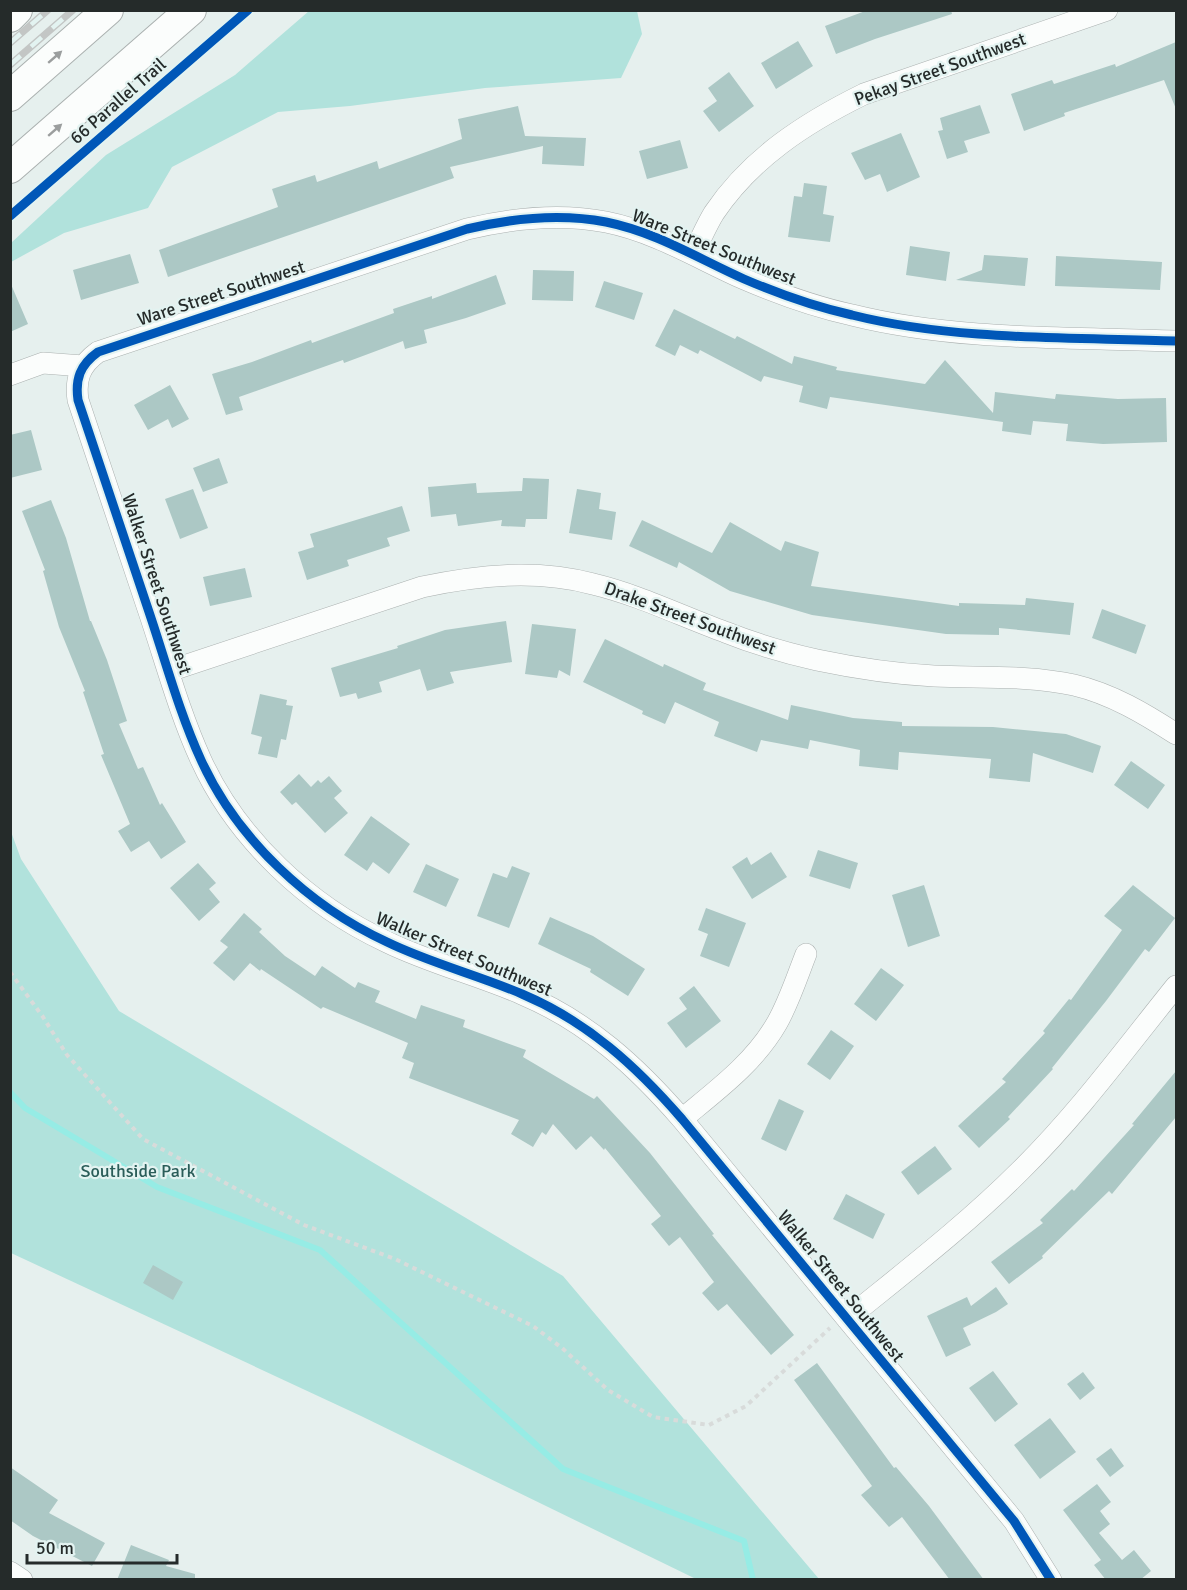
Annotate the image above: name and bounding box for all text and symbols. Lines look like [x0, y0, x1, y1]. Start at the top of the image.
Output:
street label: Pekay Street Southwest [851, 28, 1029, 110]
one-way arrow [47, 50, 62, 64]
street label: 66 Parallel Trail [65, 53, 171, 149]
one-way arrow [47, 123, 62, 137]
street label: Ware Street Southwest [629, 204, 799, 290]
street label: Ware Street Southwest [134, 256, 308, 330]
street label: Walker Street Southwest [117, 491, 197, 677]
street label: Drake Street Southwest [601, 577, 779, 659]
street label: Walker Street Southwest [373, 907, 555, 1001]
park label: Southside Park [80, 1160, 196, 1182]
street label: Walker Street Southwest [773, 1206, 909, 1366]
scale bar [27, 1527, 177, 1565]
text: 50 m [36, 1537, 74, 1559]

